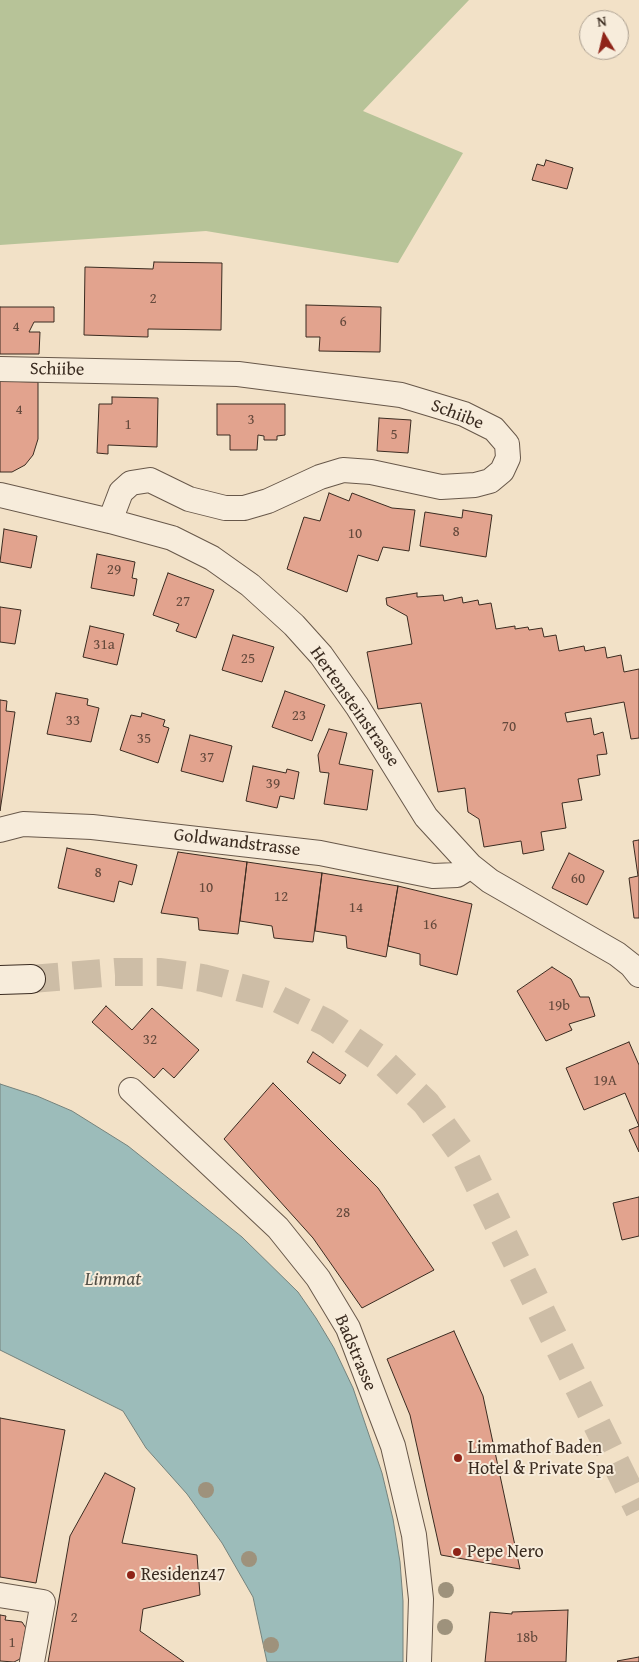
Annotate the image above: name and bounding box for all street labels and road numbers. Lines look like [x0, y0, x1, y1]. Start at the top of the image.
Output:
street label: Schiibe [30, 359, 84, 381]
street label: Schiibe [428, 395, 486, 435]
street label: Hertensteinstrasse [304, 643, 404, 771]
street label: Goldwandstrasse [173, 825, 301, 861]
street label: Badstrasse [329, 1312, 381, 1394]

